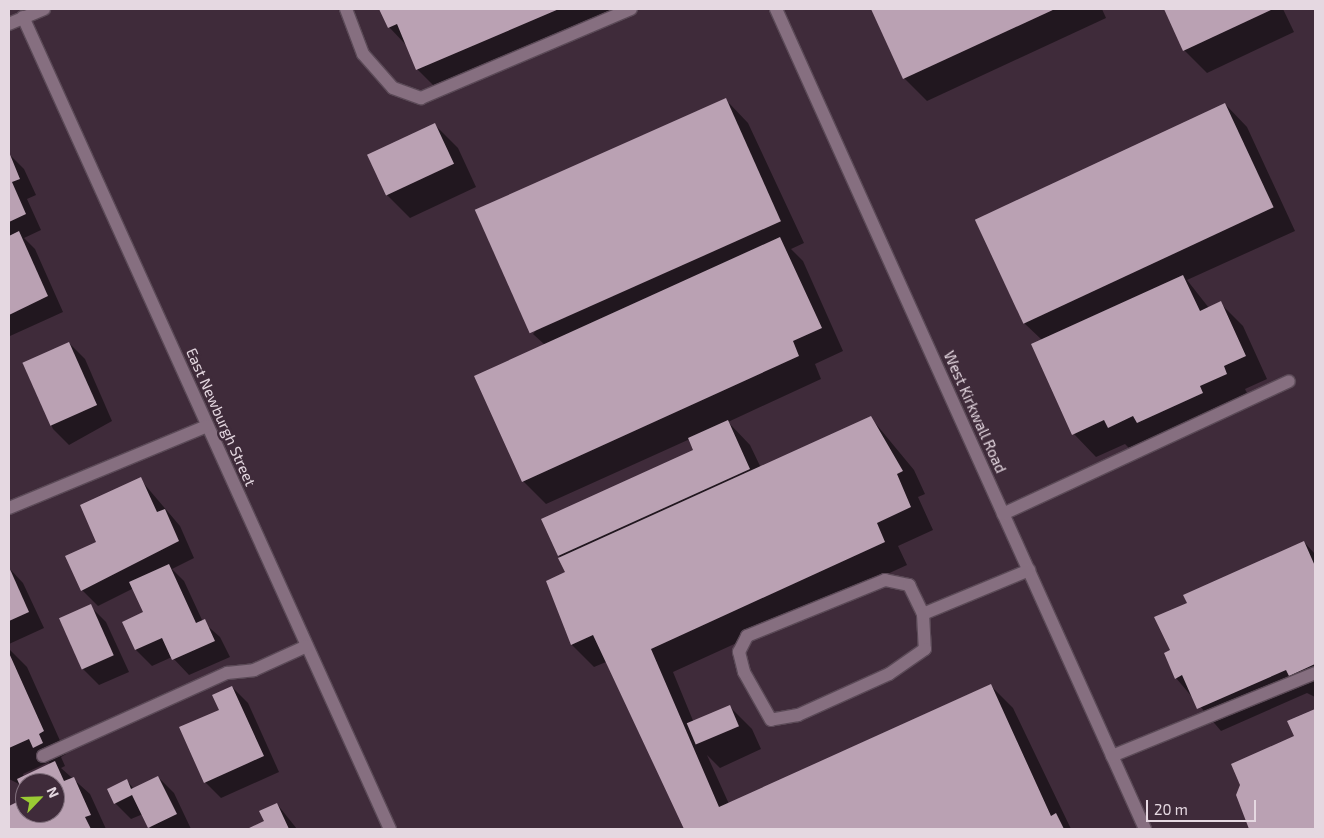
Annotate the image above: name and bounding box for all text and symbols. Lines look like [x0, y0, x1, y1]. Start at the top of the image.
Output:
street label: East Newburgh Street [182, 345, 260, 489]
street label: West Kirkwall Road [940, 348, 1010, 476]
north arrow [15, 773, 65, 823]
text: N [43, 784, 63, 800]
scale bar [1149, 790, 1259, 822]
text: 20 m [1154, 800, 1188, 818]

